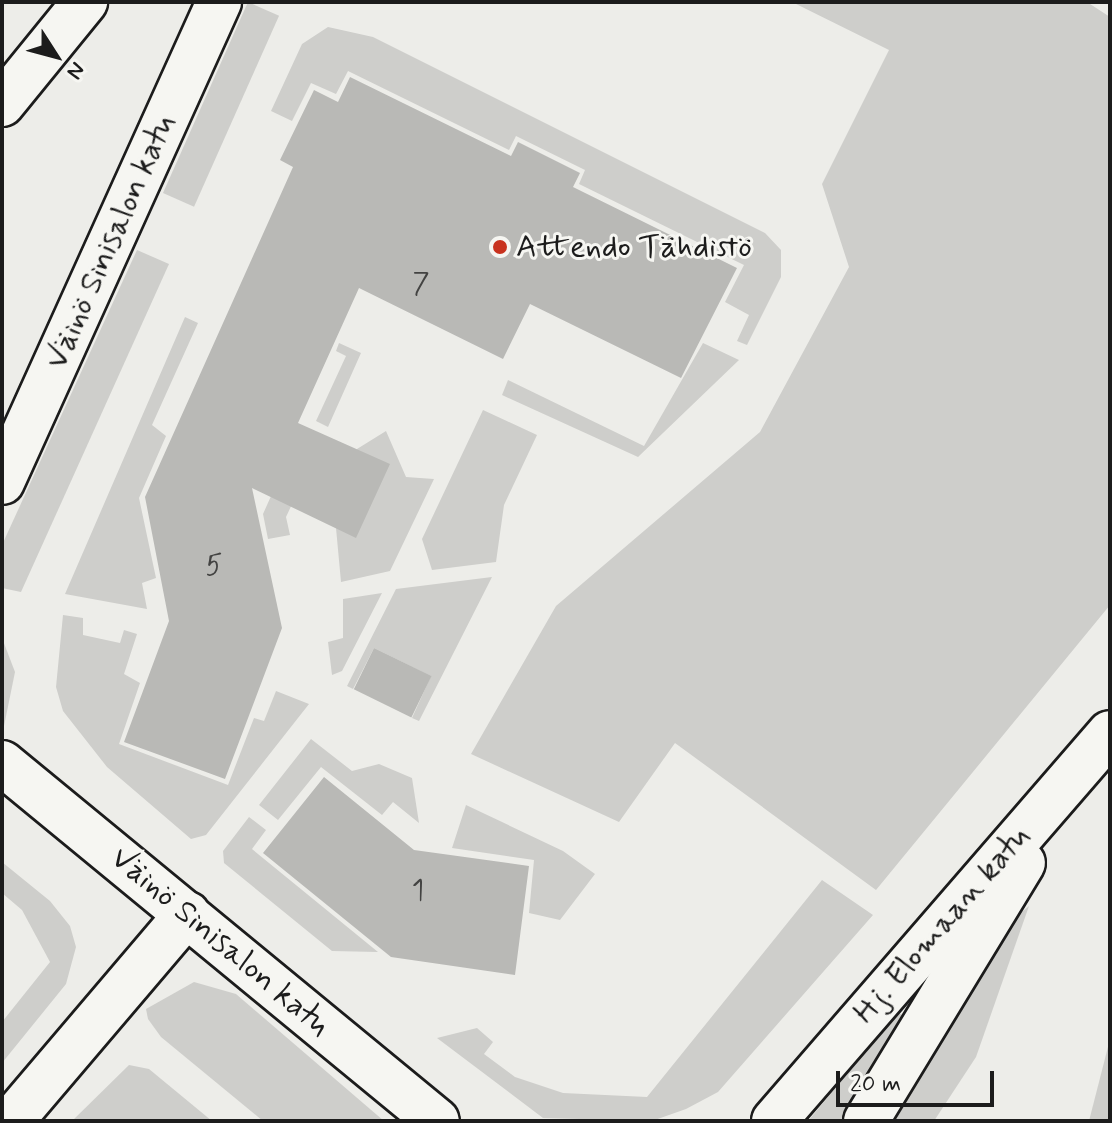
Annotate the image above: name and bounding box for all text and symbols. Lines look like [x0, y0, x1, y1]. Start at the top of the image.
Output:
north arrow [16, 16, 96, 96]
text: N [60, 56, 91, 84]
street label: Väinö Sinisalon katu [37, 108, 185, 376]
place label: Attendo Tähdistö [516, 228, 749, 266]
marker: Attendo Tähdistö [491, 238, 509, 256]
house number: 7 [413, 268, 429, 302]
house number: 5 [206, 550, 222, 584]
street label: Hj. Elomaan katu [845, 818, 1039, 1032]
street label: Väinö Sinisalon katu [102, 839, 338, 1045]
house number: 1 [412, 875, 424, 909]
scale bar [840, 1055, 998, 1105]
text: 20 m [850, 1069, 901, 1100]

